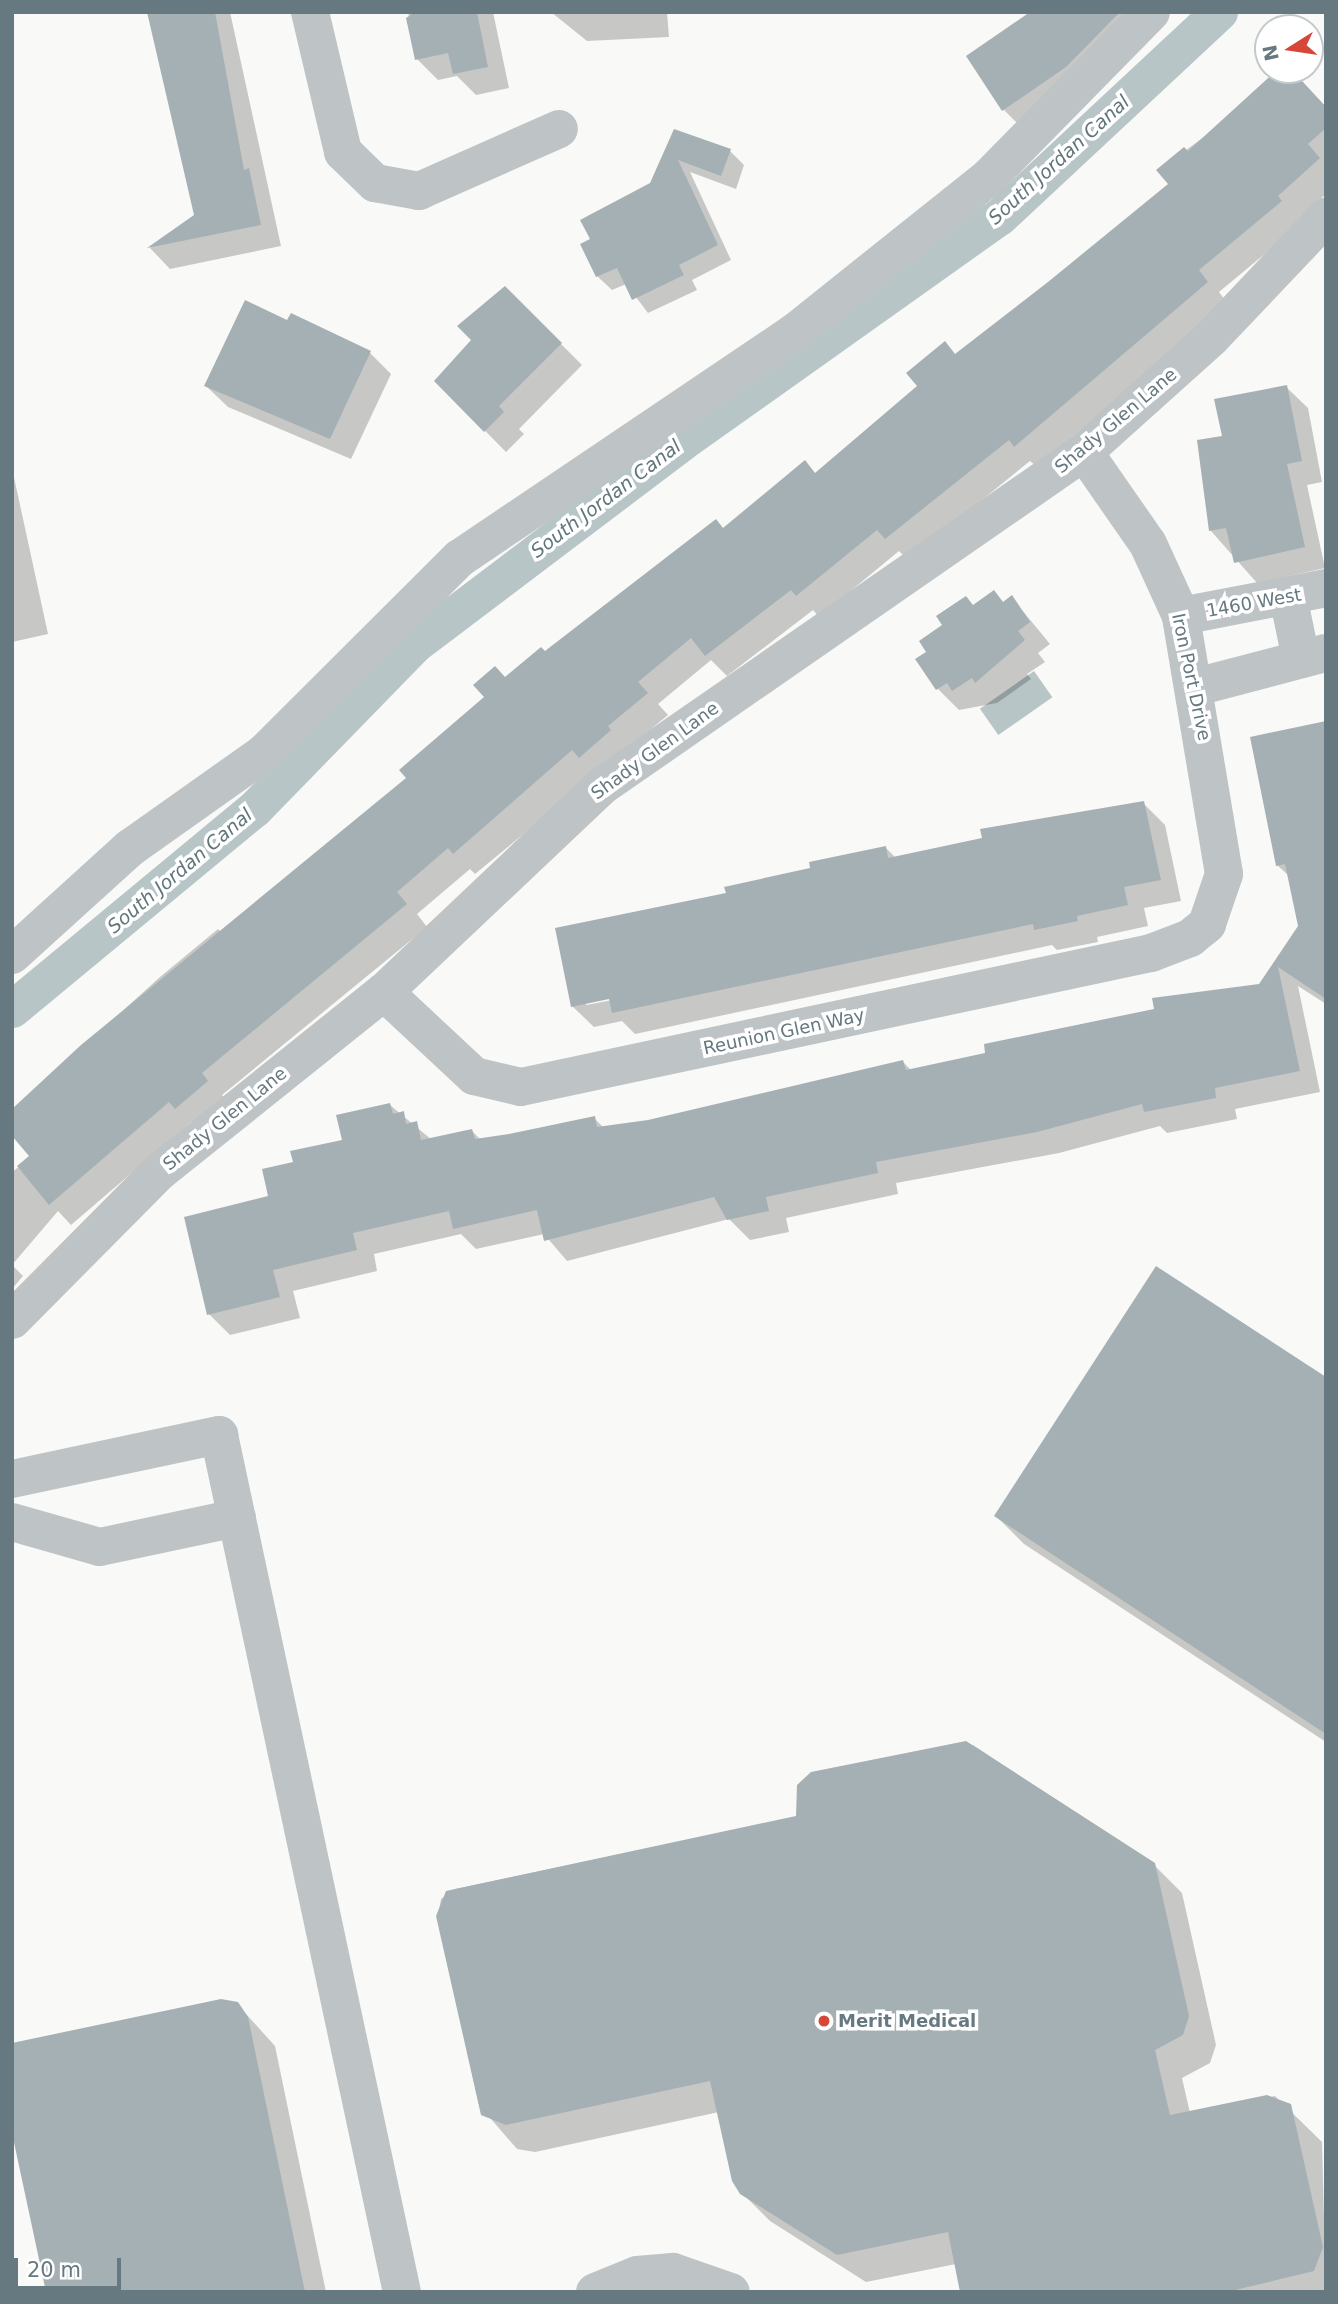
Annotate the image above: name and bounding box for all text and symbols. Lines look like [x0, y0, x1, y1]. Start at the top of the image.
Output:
north arrow [1254, 14, 1324, 84]
text: N [1258, 43, 1283, 63]
water label: South Jordan Canal [984, 91, 1134, 229]
street label: Shady Glen Lane [1051, 364, 1181, 478]
water label: South Jordan Canal [526, 435, 686, 563]
street label: 1460 West [1205, 584, 1303, 622]
street label: Iron Port Drive [1167, 611, 1215, 743]
street label: Shady Glen Lane [587, 697, 723, 805]
water label: South Jordan Canal [103, 804, 257, 938]
street label: Reunion Glen Way [701, 1004, 867, 1060]
street label: Shady Glen Lane [159, 1063, 291, 1175]
place label: Merit Medical [838, 2010, 976, 2032]
marker: Merit Medical [816, 2013, 832, 2029]
scale bar [18, 2244, 124, 2288]
text: 20 m [27, 2258, 81, 2282]

